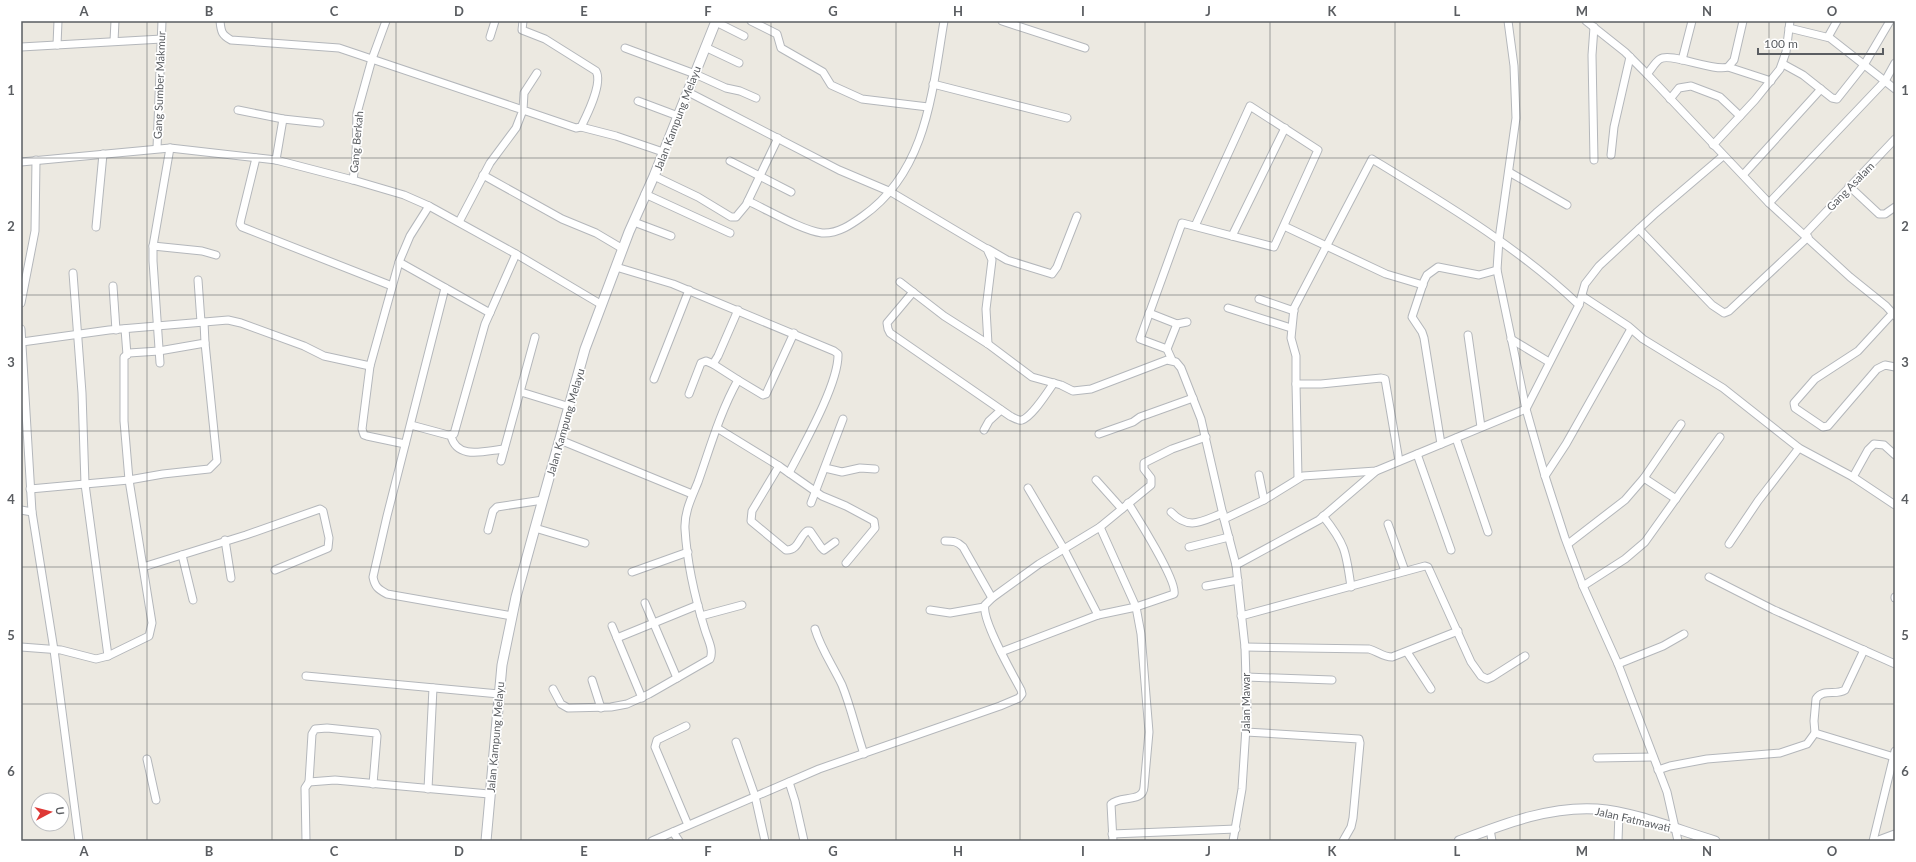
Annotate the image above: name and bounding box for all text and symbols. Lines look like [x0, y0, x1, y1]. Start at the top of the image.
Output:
text: A [78, 3, 89, 19]
text: B [205, 3, 214, 19]
text: C [330, 3, 339, 19]
text: D [454, 3, 464, 19]
text: E [580, 3, 588, 19]
text: F [704, 3, 712, 19]
text: G [828, 3, 838, 19]
text: H [953, 3, 963, 19]
text: I [1081, 3, 1085, 19]
text: J [1205, 3, 1211, 19]
text: K [1328, 3, 1338, 19]
text: L [1454, 3, 1461, 19]
text: M [1576, 3, 1588, 19]
text: N [1702, 3, 1712, 19]
text: O [1827, 3, 1838, 19]
scale bar [1758, 30, 1883, 56]
street label: Gang Sumber Makmur [151, 31, 167, 139]
text: 100 m [1764, 36, 1798, 51]
street label: Jalan Kampung Melayu [651, 64, 703, 172]
text: 1 [7, 82, 15, 98]
text: 1 [1901, 82, 1909, 98]
street label: Gang Berkah [347, 110, 365, 174]
street label: Gang Asalam [1824, 159, 1876, 213]
text: 2 [7, 218, 15, 234]
text: 2 [1901, 218, 1909, 234]
text: 3 [7, 354, 15, 370]
text: 3 [1901, 354, 1909, 370]
street label: Jalan Kampung Melayu [543, 367, 587, 477]
text: 4 [7, 491, 15, 507]
text: 4 [1901, 491, 1909, 507]
text: 5 [7, 627, 15, 643]
text: 5 [1901, 627, 1909, 643]
street label: Jalan Mawar [1239, 673, 1252, 733]
street label: Jalan Kampung Melayu [484, 681, 506, 793]
text: 6 [7, 763, 15, 779]
text: 6 [1901, 763, 1909, 779]
north arrow [30, 792, 70, 832]
street label: Jalan Fatmawati [1594, 804, 1672, 834]
text: U [53, 806, 67, 816]
text: A [78, 843, 89, 859]
text: B [205, 843, 214, 859]
text: C [330, 843, 339, 859]
text: D [454, 843, 464, 859]
text: E [580, 843, 588, 859]
text: F [704, 843, 712, 859]
text: G [828, 843, 838, 859]
text: H [953, 843, 963, 859]
text: I [1081, 843, 1085, 859]
text: J [1205, 843, 1211, 859]
text: K [1328, 843, 1338, 859]
text: L [1454, 843, 1461, 859]
text: M [1576, 843, 1588, 859]
text: N [1702, 843, 1712, 859]
text: O [1827, 843, 1838, 859]

